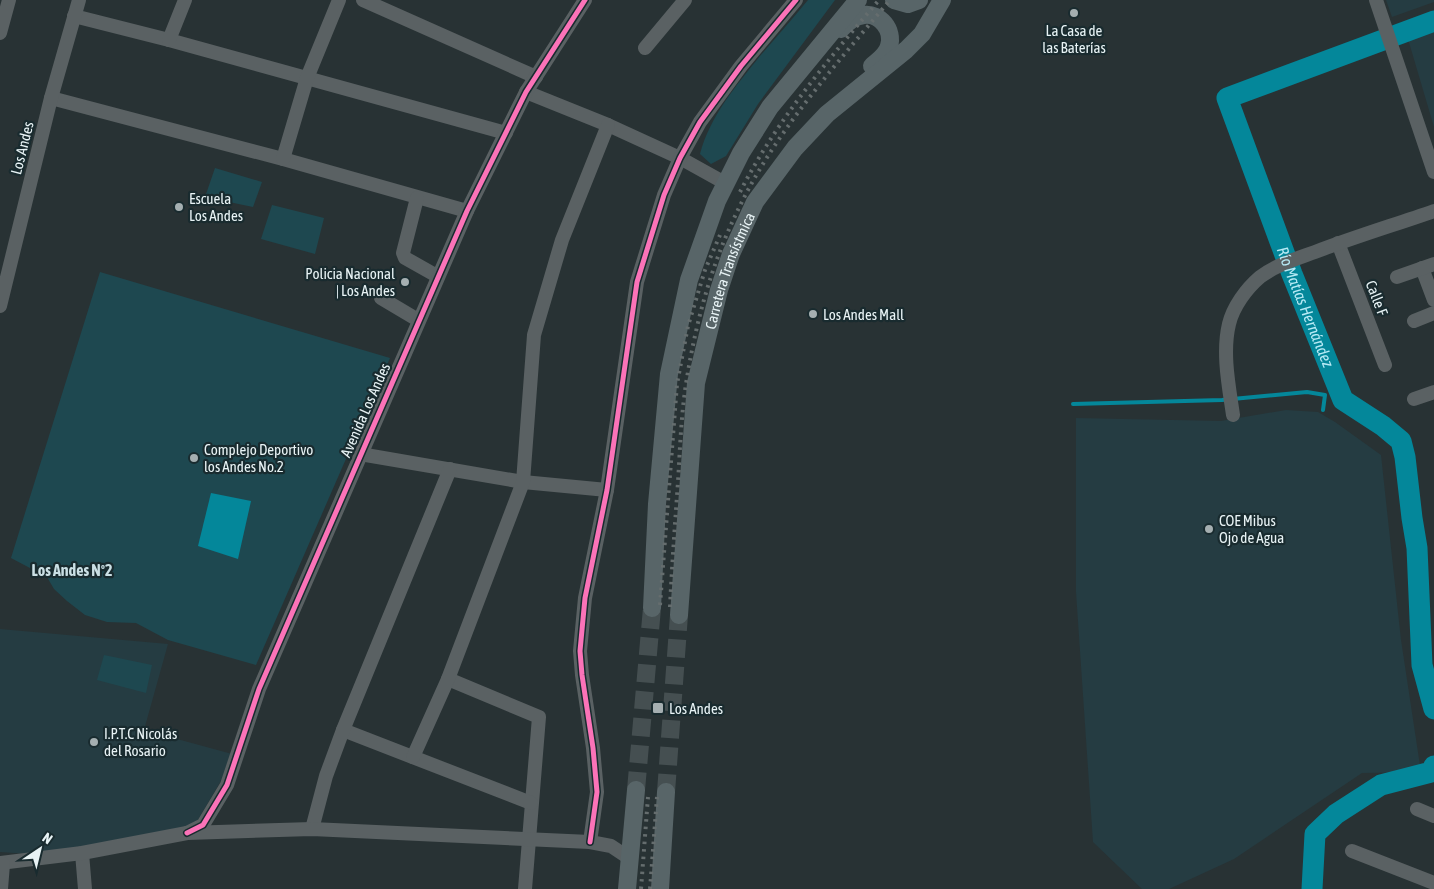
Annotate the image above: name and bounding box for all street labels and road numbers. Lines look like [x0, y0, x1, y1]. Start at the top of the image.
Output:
street label: Los Andes [7, 120, 37, 176]
street label: Carretera Transístmica [701, 209, 758, 331]
street label: Calle F [1363, 278, 1391, 318]
street label: Avenida Los Andes [337, 360, 393, 460]

